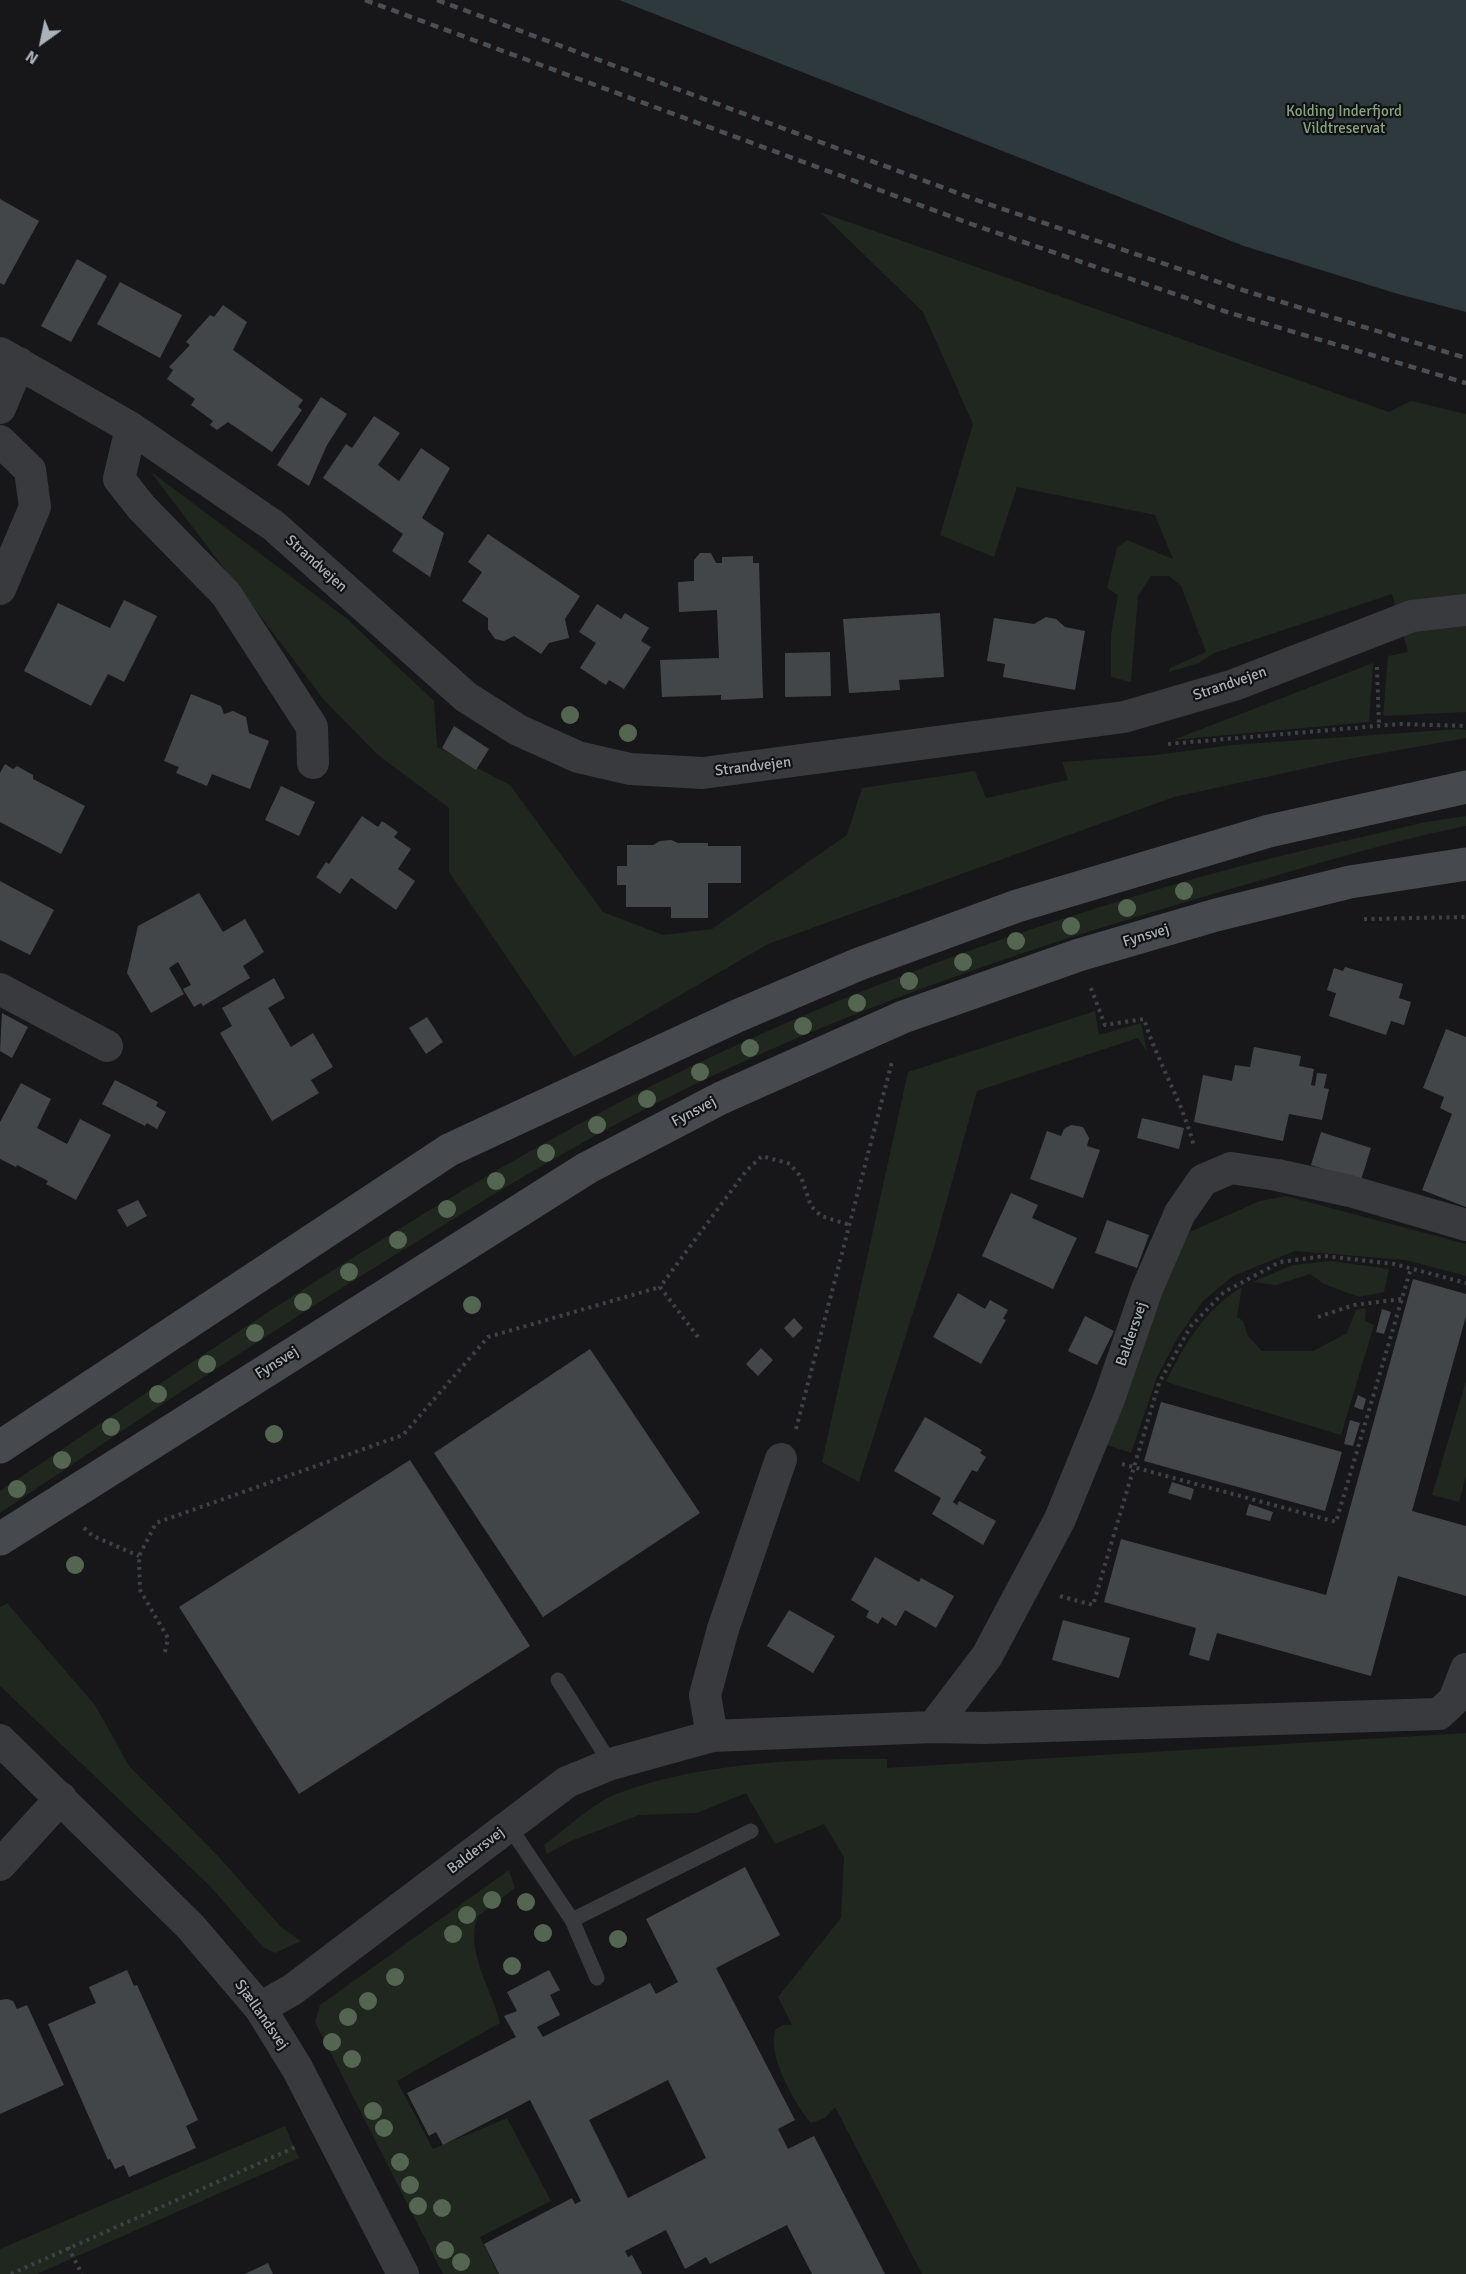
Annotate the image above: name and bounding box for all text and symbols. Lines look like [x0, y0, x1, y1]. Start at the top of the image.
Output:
north arrow [12, 12, 72, 72]
text: N [22, 46, 42, 69]
park label: Kolding Inderfjord Vildtreservat [1286, 103, 1402, 138]
street label: Strandvejen [281, 532, 351, 596]
street label: Strandvejen [1191, 663, 1269, 705]
street label: Strandvejen [714, 753, 792, 781]
street label: Fynsvej [1121, 920, 1171, 952]
street label: Fynsvej [669, 1093, 719, 1131]
street label: Baldersvej [1113, 1299, 1151, 1369]
street label: Fynsvej [252, 1343, 302, 1383]
street label: Baldersvej [444, 1824, 508, 1878]
street label: Sjællandsvej [230, 1976, 292, 2054]

